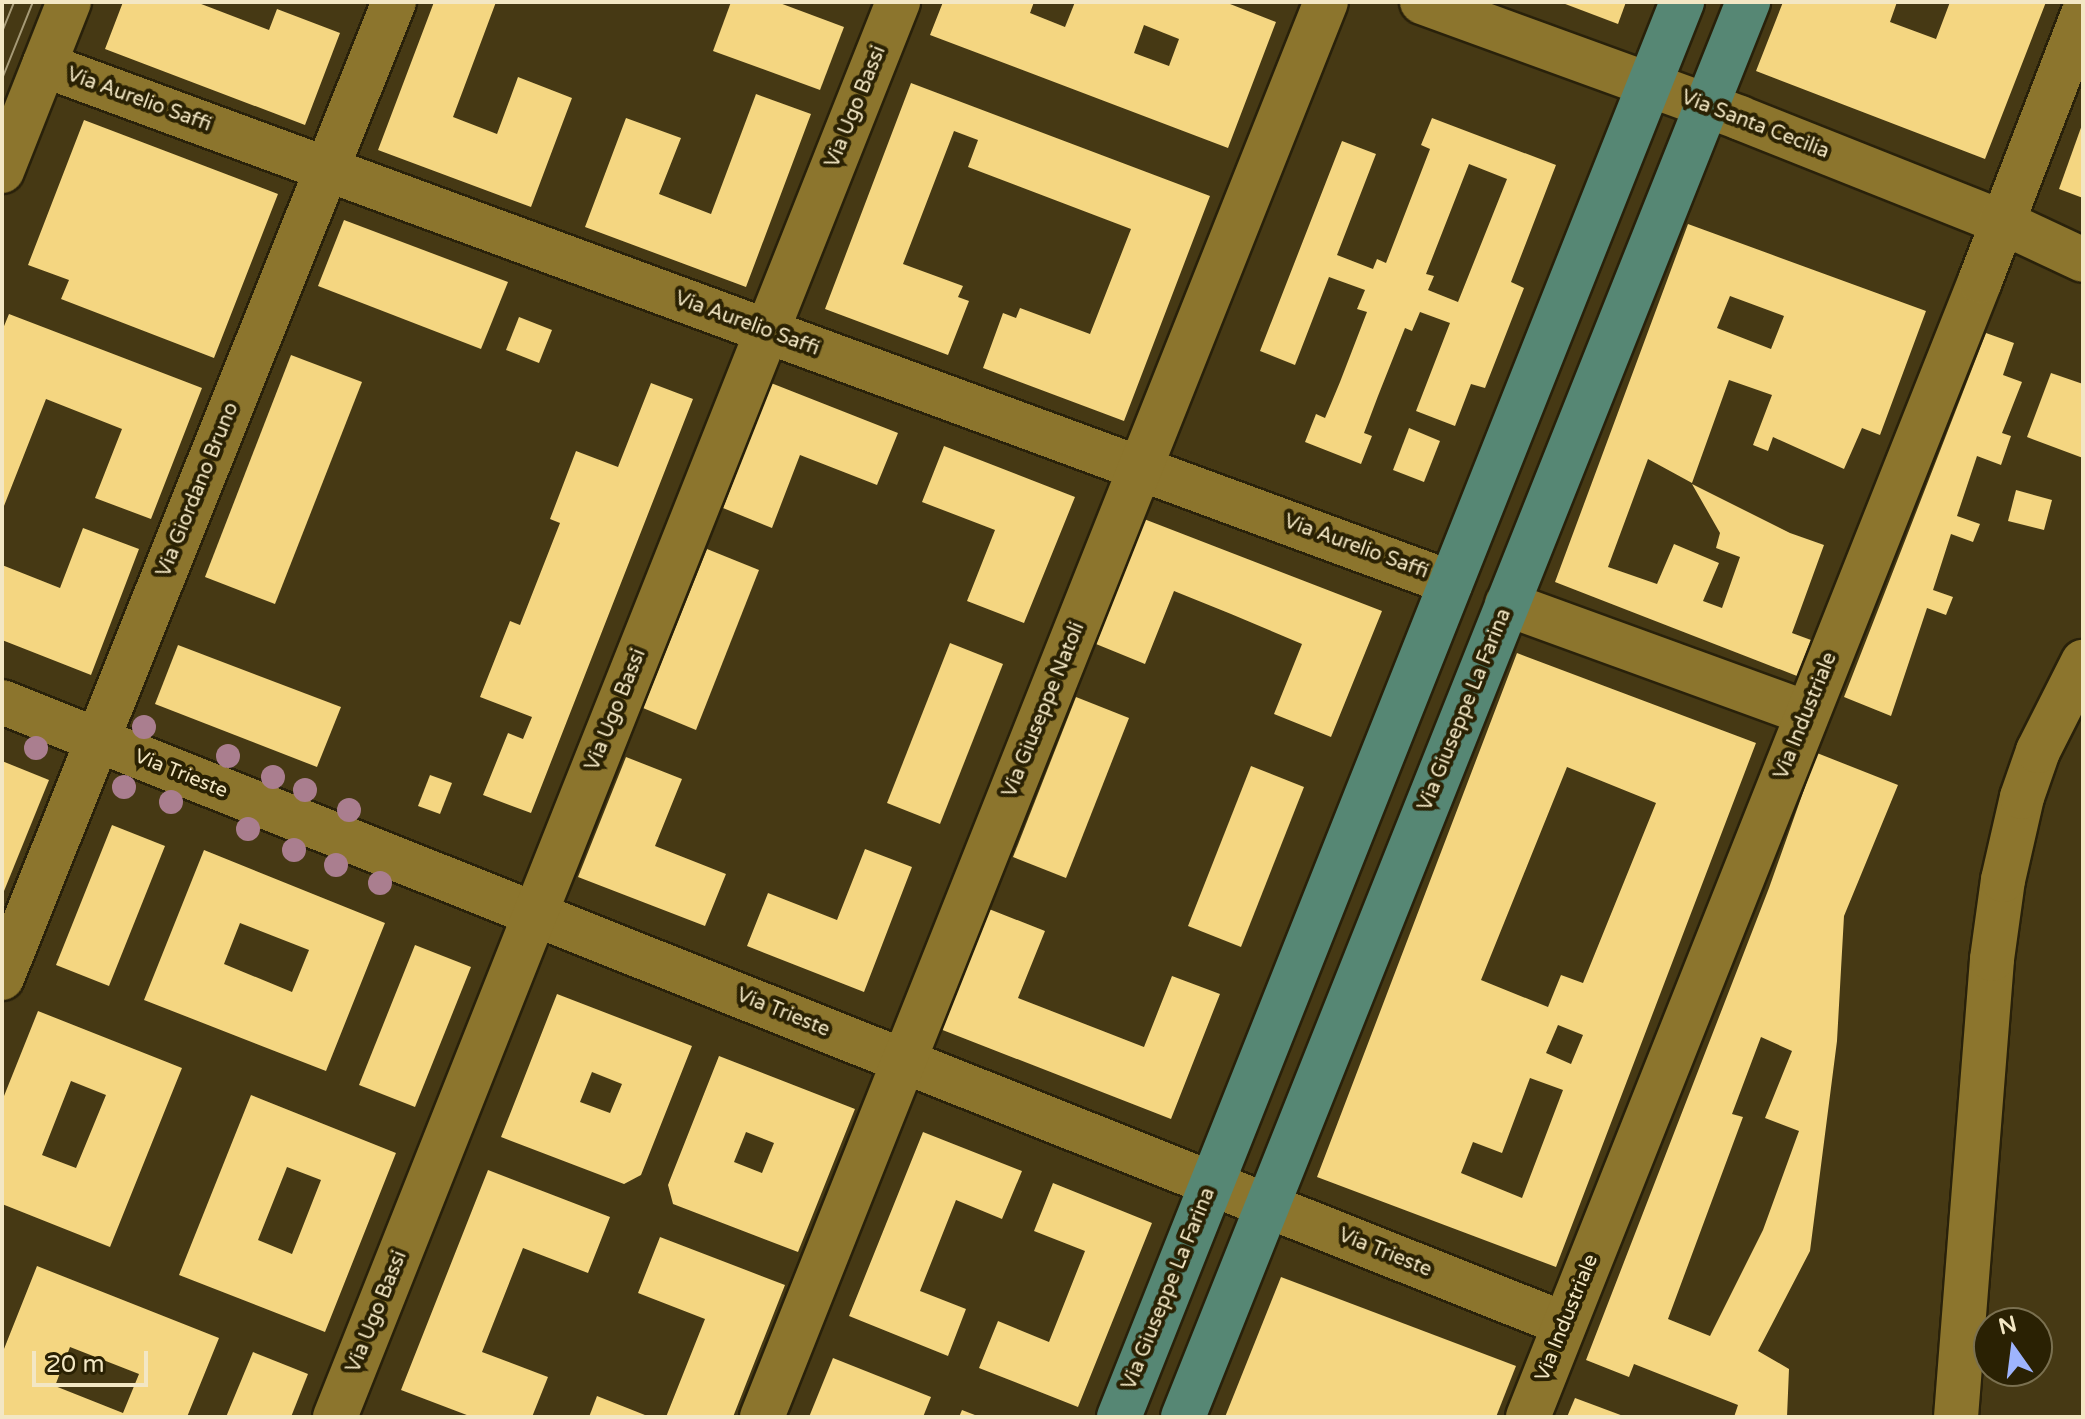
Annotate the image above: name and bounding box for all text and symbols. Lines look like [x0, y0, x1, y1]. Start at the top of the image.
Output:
street label: Via Ugo Bassi [821, 43, 891, 171]
street label: Via Aurelio Saffi [64, 63, 214, 137]
street label: Via Santa Cecilia [1678, 86, 1832, 164]
street label: Via Aurelio Saffi [672, 287, 822, 361]
street label: Via Giordano Bruno [152, 399, 244, 581]
street label: Via Aurelio Saffi [1281, 510, 1431, 584]
street label: Via Giuseppe La Farina [1413, 605, 1517, 815]
street label: Via Giuseppe Natoli [998, 619, 1090, 801]
street label: Via Ugo Bassi [581, 646, 651, 774]
street label: Via Industriale [1770, 649, 1842, 783]
street label: Via Trieste [131, 744, 231, 804]
street label: Via Trieste [733, 983, 833, 1043]
street label: Via Giuseppe La Farina [1117, 1184, 1221, 1394]
street label: Via Trieste [1335, 1223, 1435, 1283]
street label: Via Ugo Bassi [342, 1248, 412, 1376]
street label: Via Industriale [1531, 1251, 1603, 1385]
north arrow [1973, 1307, 2053, 1387]
text: N [1996, 1311, 2019, 1340]
scale bar [36, 1335, 152, 1385]
text: 20 m [46, 1350, 104, 1379]

